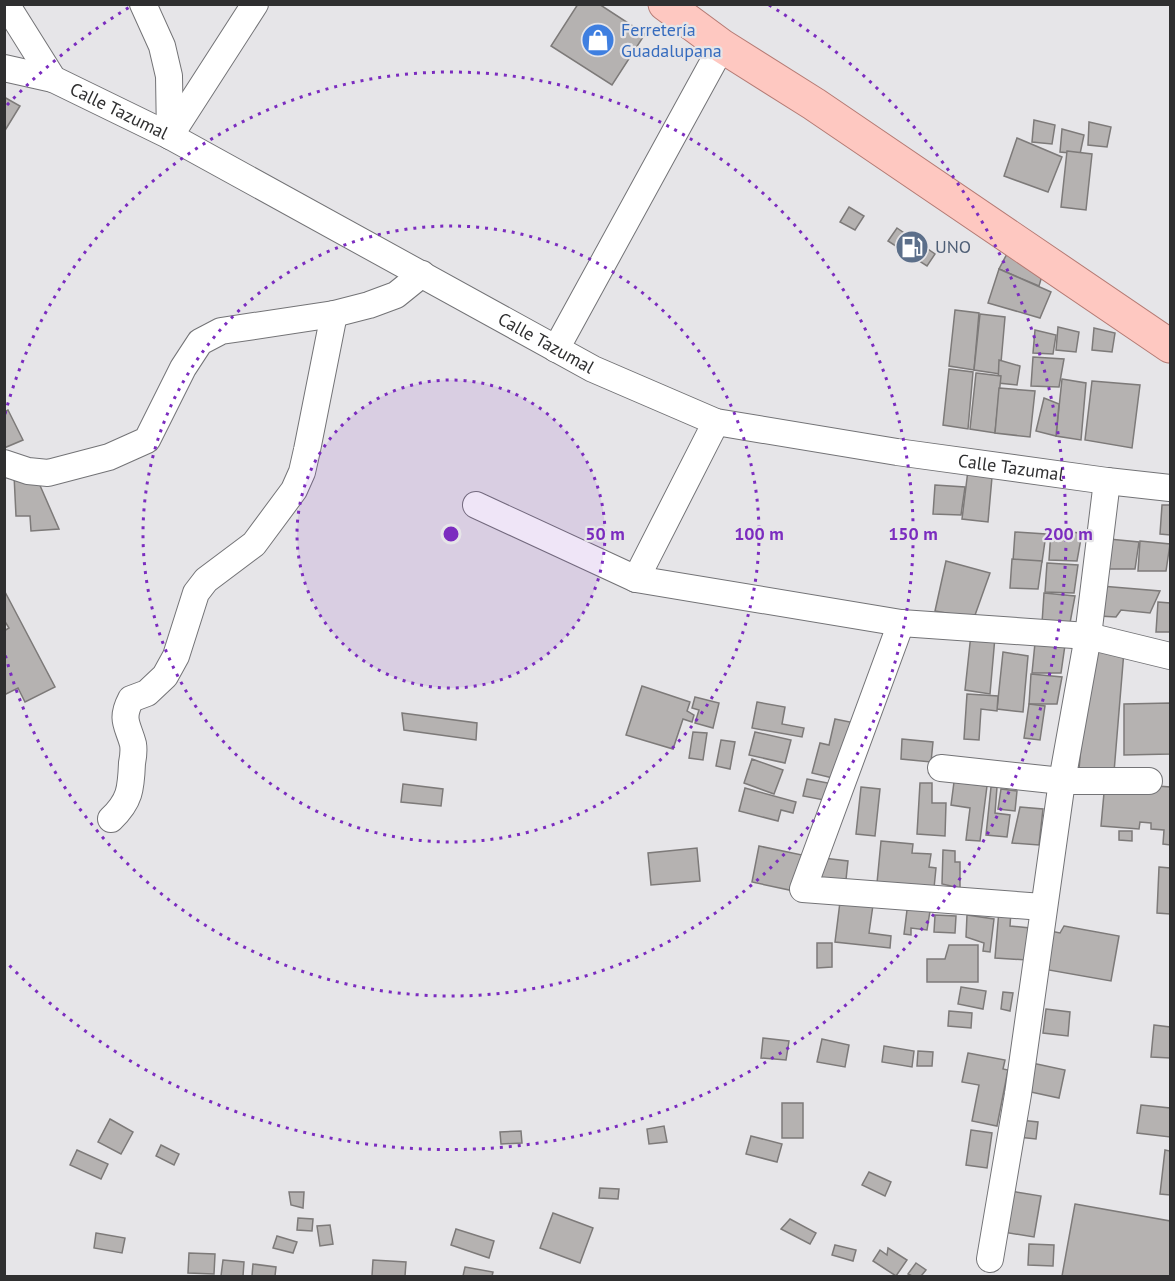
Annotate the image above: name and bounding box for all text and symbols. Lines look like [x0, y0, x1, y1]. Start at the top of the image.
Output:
place label: Ferretería Guadalupana [621, 18, 722, 62]
shop icon: Ferretería Guadalupana [580, 22, 616, 58]
street label: Calle Tazumal [66, 77, 173, 145]
fuel station icon: UNO [894, 229, 930, 265]
place label: UNO [935, 235, 971, 258]
street label: Calle Tazumal [494, 307, 599, 379]
street label: Calle Tazumal [957, 449, 1066, 486]
text: 50 m [585, 522, 625, 545]
text: 100 m [734, 522, 784, 545]
text: 150 m [888, 522, 938, 545]
text: 200 m [1043, 522, 1093, 545]
centre of rings [441, 524, 461, 544]

